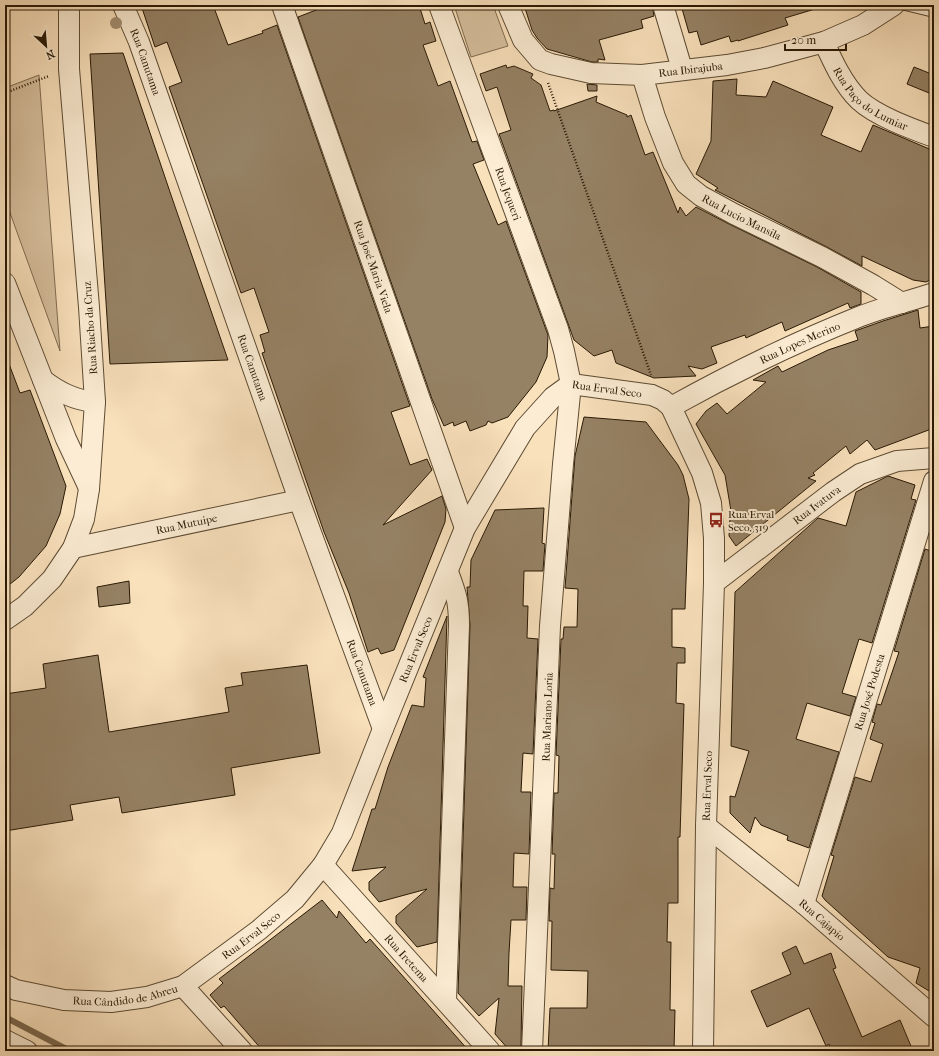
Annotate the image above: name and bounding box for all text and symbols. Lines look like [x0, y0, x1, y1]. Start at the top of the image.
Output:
north arrow [26, 26, 66, 66]
scale bar [785, 26, 846, 52]
street label: Rua Canutama [127, 27, 163, 98]
text: 20 m [791, 33, 816, 47]
text: N [43, 47, 57, 62]
street label: Rua Ibirajuba [658, 59, 724, 80]
street label: Rua Paço do Lumiar [830, 65, 910, 133]
street label: Rua Jequeri [492, 165, 524, 223]
street label: Rua Lucio Mansila [699, 192, 784, 243]
street label: Rua José Maria Viela [351, 219, 396, 316]
street label: Rua Riacho da Cruz [81, 281, 100, 375]
street label: Rua Lopes Merino [758, 319, 843, 367]
street label: Rua Canutama [235, 332, 270, 403]
street label: Rua Erval Seco [571, 378, 643, 401]
street label: Rua Ivatuva [790, 482, 844, 527]
place label: Rua Erval Seco, 319 [728, 508, 774, 534]
street label: Rua Mutuipe [155, 511, 219, 537]
bus stop icon: Rua Erval Seco, 319 [707, 511, 725, 529]
street label: Rua Erval Seco [397, 614, 435, 685]
street label: Rua Canutama [344, 638, 380, 708]
street label: Rua José Podesta [852, 651, 888, 732]
street label: Rua Mariano Loria [539, 671, 556, 762]
street label: Rua Erval Seco [700, 750, 715, 821]
street label: Rua Cajapio [796, 896, 848, 944]
street label: Rua Erval Seco [219, 908, 283, 962]
street label: Rua Iretema [381, 932, 431, 986]
street label: Rua Cândido de Abreu [72, 982, 180, 1009]

